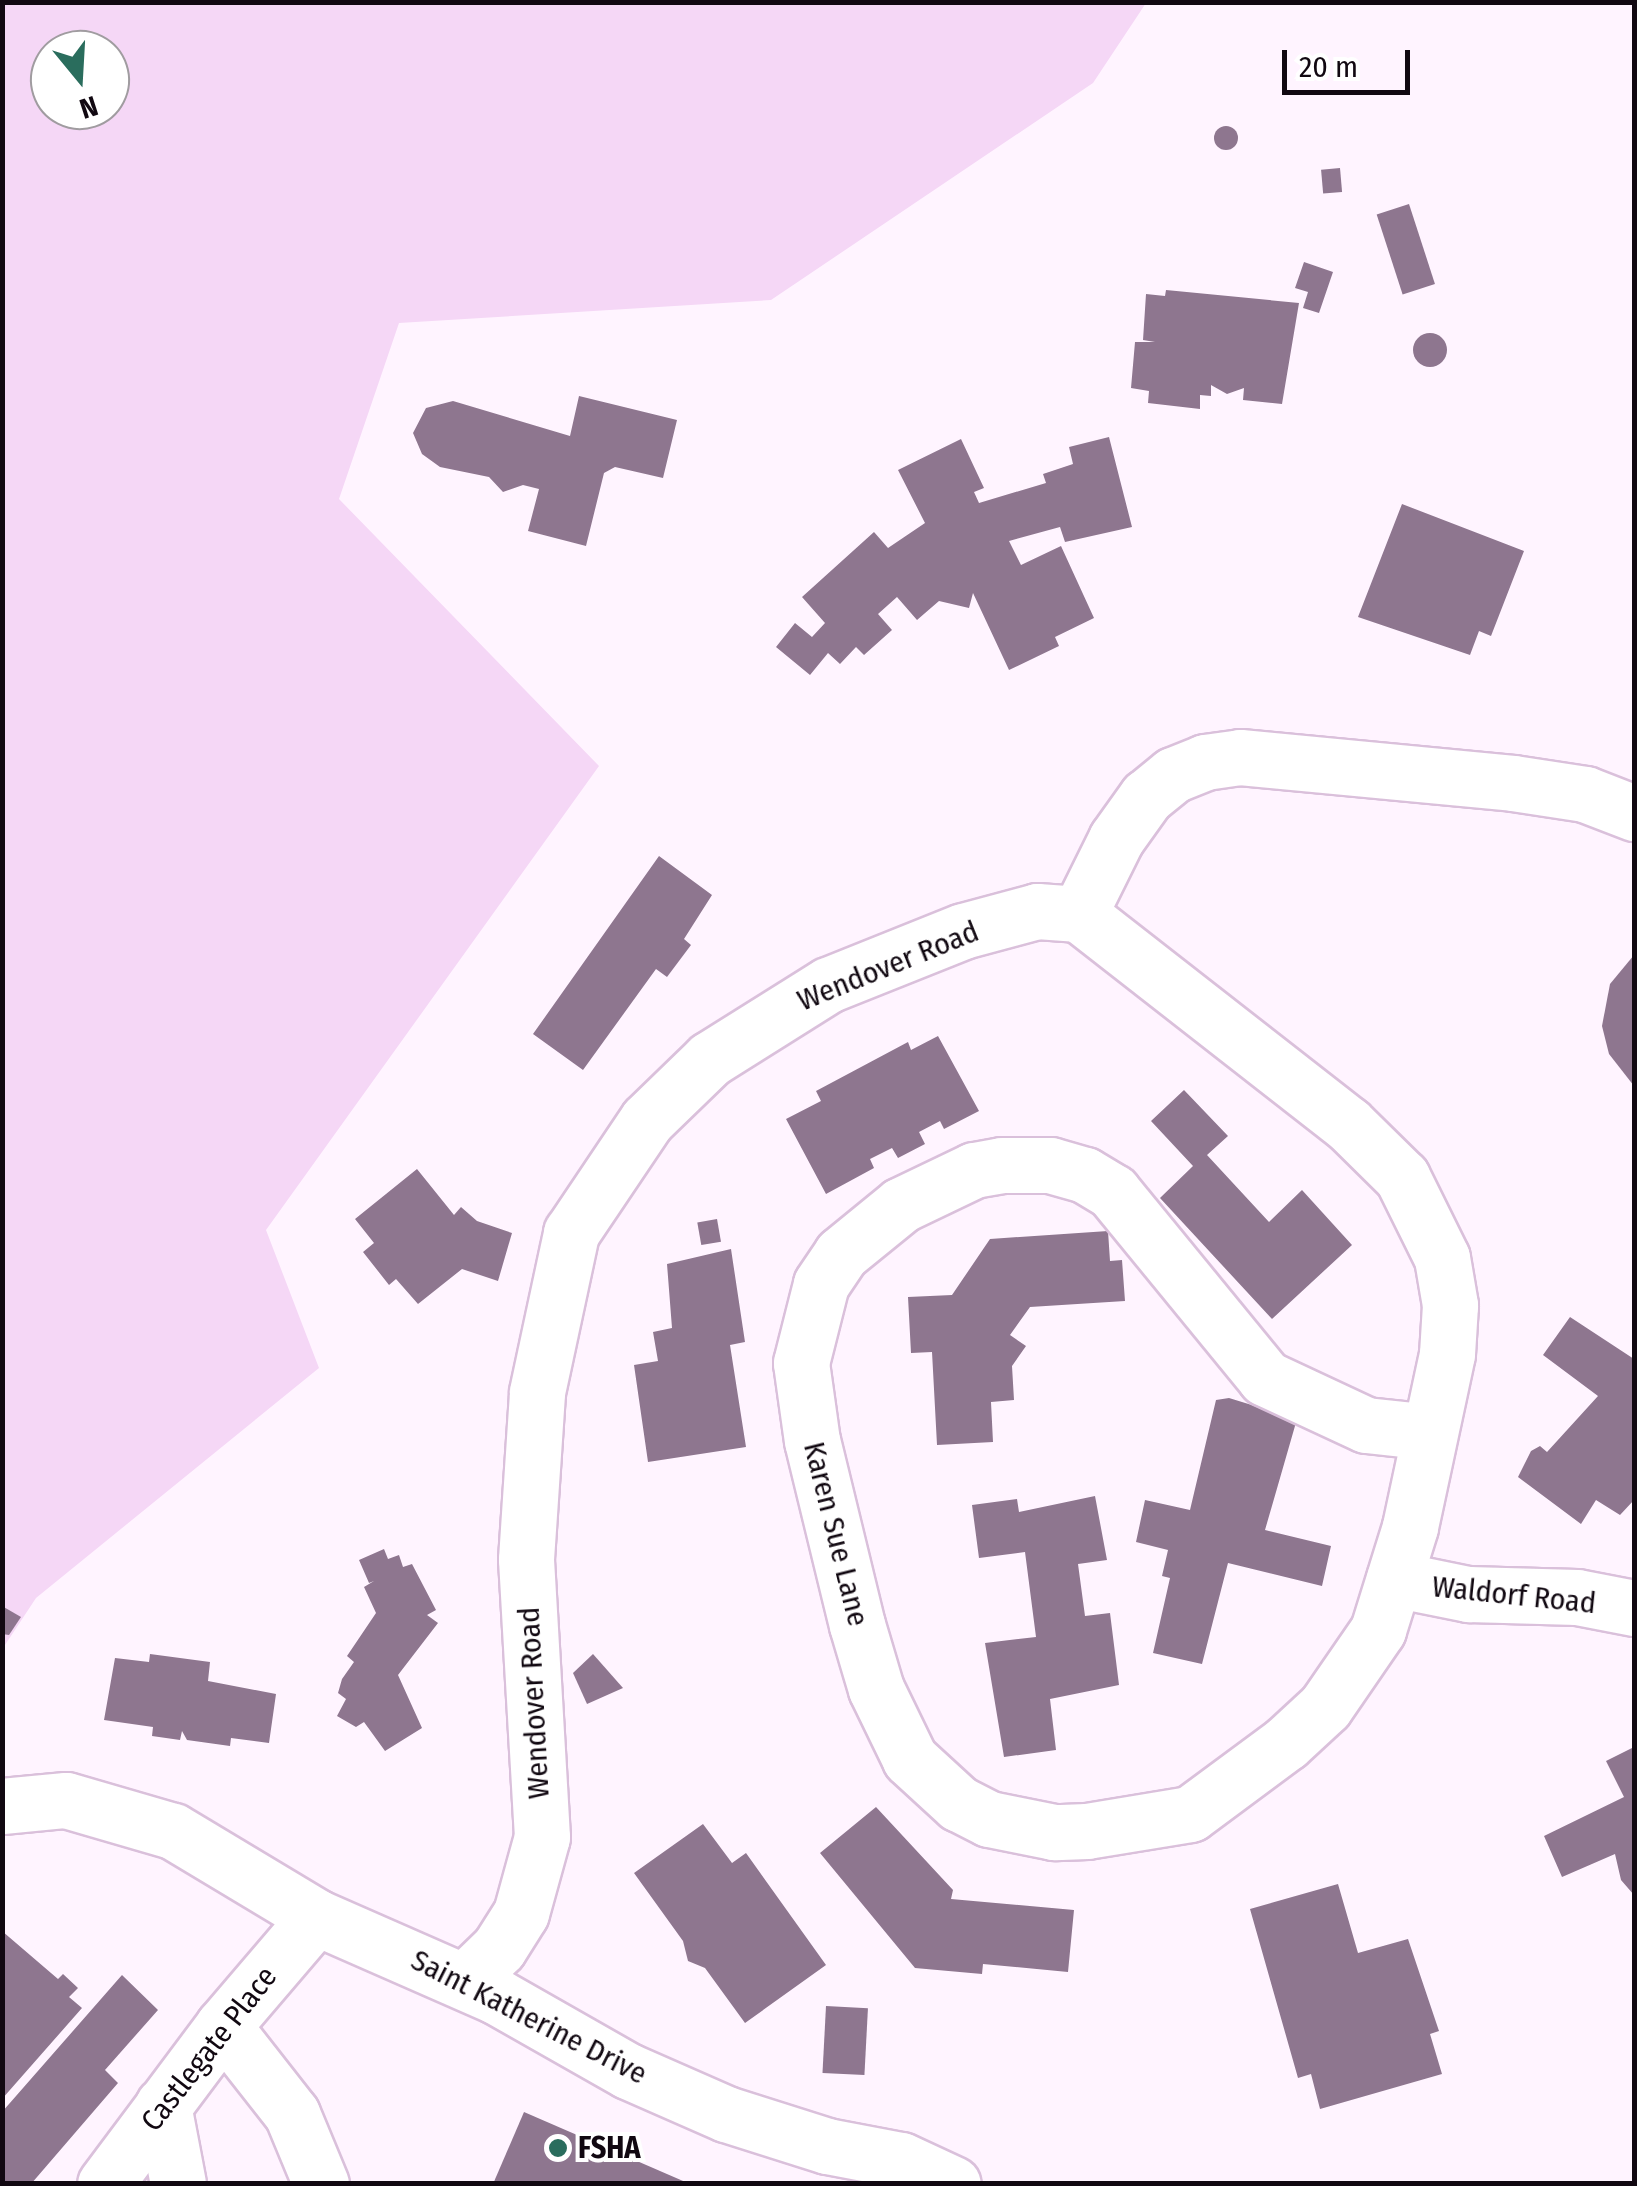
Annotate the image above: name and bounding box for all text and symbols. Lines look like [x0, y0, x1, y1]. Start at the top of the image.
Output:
north arrow [30, 30, 130, 130]
scale bar [1287, 30, 1414, 92]
text: 20 m [1299, 49, 1358, 85]
text: N [76, 89, 102, 125]
street label: Wendover Road [792, 913, 984, 1019]
street label: Karen Sue Lane [796, 1438, 876, 1630]
street label: Waldorf Road [1430, 1569, 1598, 1621]
street label: Wendover Road [511, 1606, 557, 1800]
street label: Saint Katherine Drive [405, 1942, 653, 2092]
street label: Castlegate Place [134, 1960, 284, 2138]
place label: FSHA [578, 2130, 641, 2166]
marker: FSHA [547, 2137, 569, 2159]

